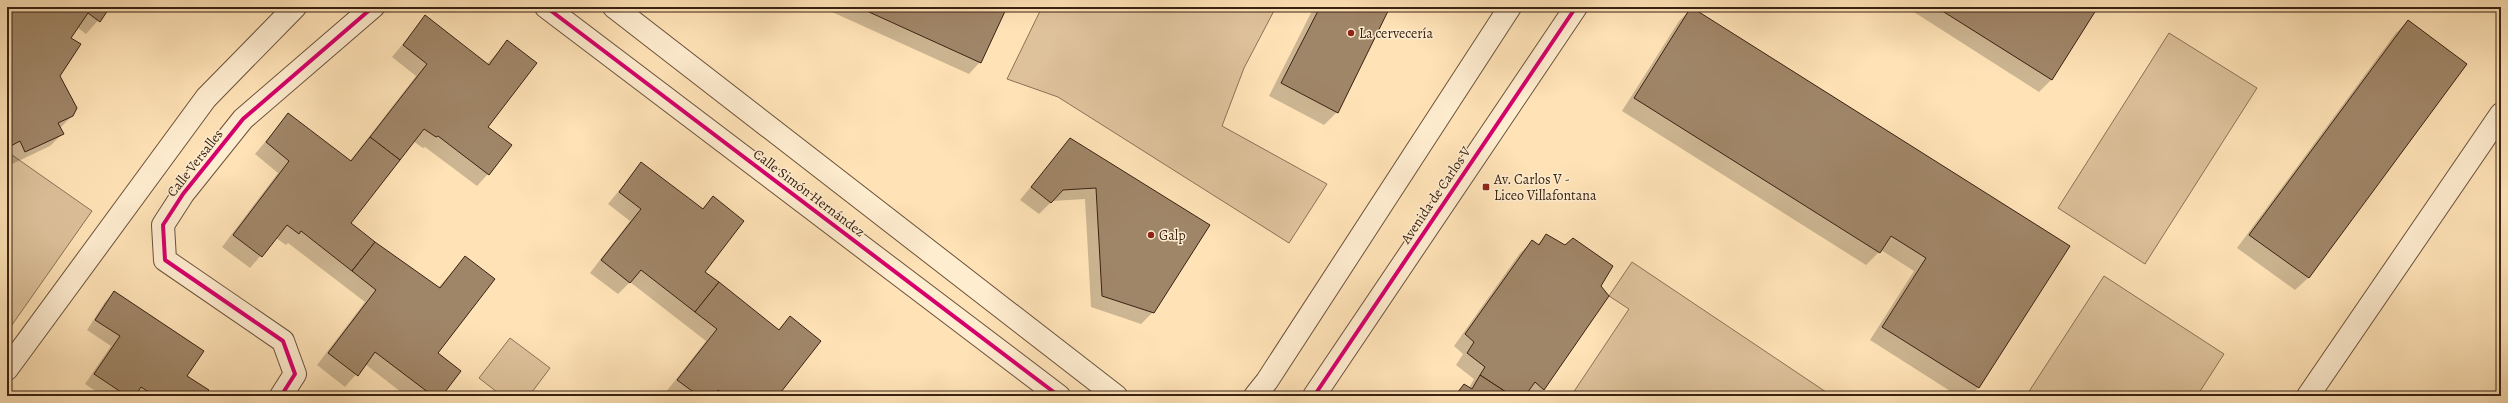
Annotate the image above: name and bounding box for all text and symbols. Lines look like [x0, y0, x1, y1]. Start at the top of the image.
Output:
place label: La cervecería [1359, 24, 1434, 43]
marker: La cervecería [1346, 28, 1356, 38]
street label: Calle Versalles [163, 125, 227, 201]
street label: Avenida de Carlos V [1396, 142, 1476, 248]
street label: Calle Simón Hernández [749, 145, 869, 241]
place label: Av. Carlos V - Liceo Villafontana [1493, 170, 1597, 205]
marker: Av. Carlos V - Liceo Villafontana [1481, 182, 1491, 192]
place label: Galp [1159, 226, 1186, 245]
marker: Galp [1146, 230, 1156, 240]

